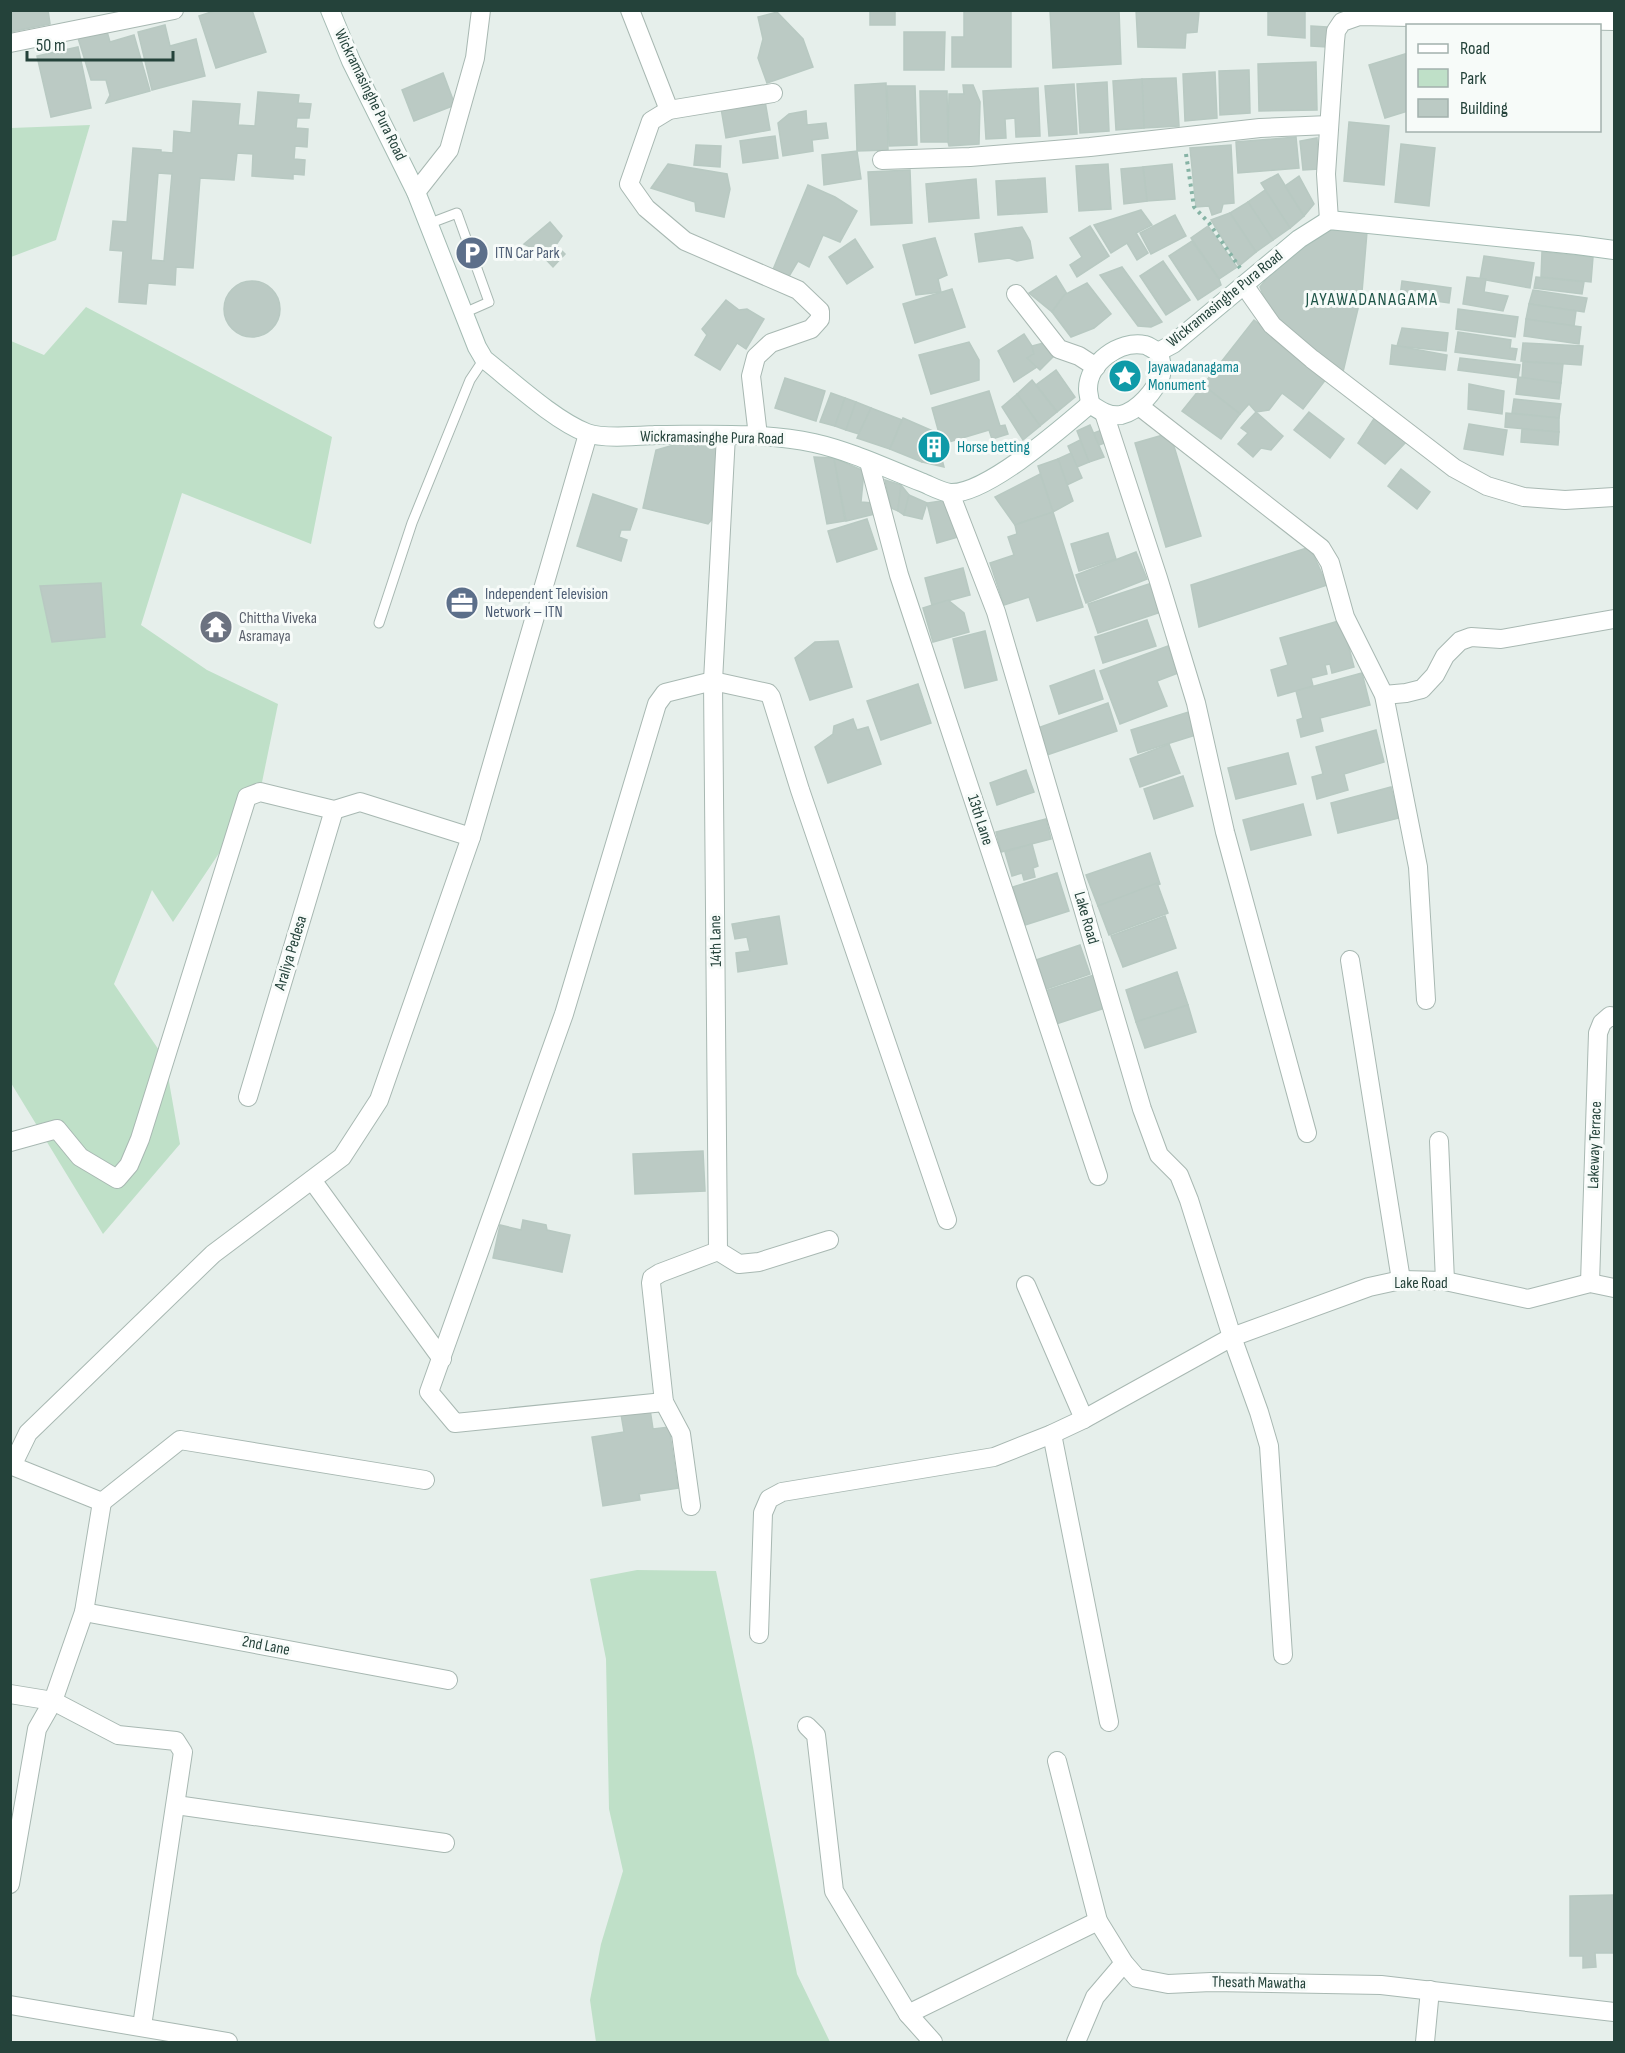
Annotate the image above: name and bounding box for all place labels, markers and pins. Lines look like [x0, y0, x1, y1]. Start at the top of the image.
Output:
parking icon: ITN Car Park [454, 235, 490, 271]
place label: ITN Car Park [495, 244, 560, 263]
place icon: Jayawadanagama Monument [1107, 358, 1143, 394]
place label: Jayawadanagama Monument [1147, 358, 1239, 395]
building icon: Horse betting [916, 429, 952, 465]
place label: Horse betting [957, 438, 1030, 457]
office icon: Independent Television Network – ITN [444, 585, 480, 621]
place label: Independent Television Network – ITN [485, 585, 608, 622]
temple icon: Chittha Viveka Asramaya [198, 609, 234, 645]
place label: Chittha Viveka Asramaya [238, 609, 317, 646]

